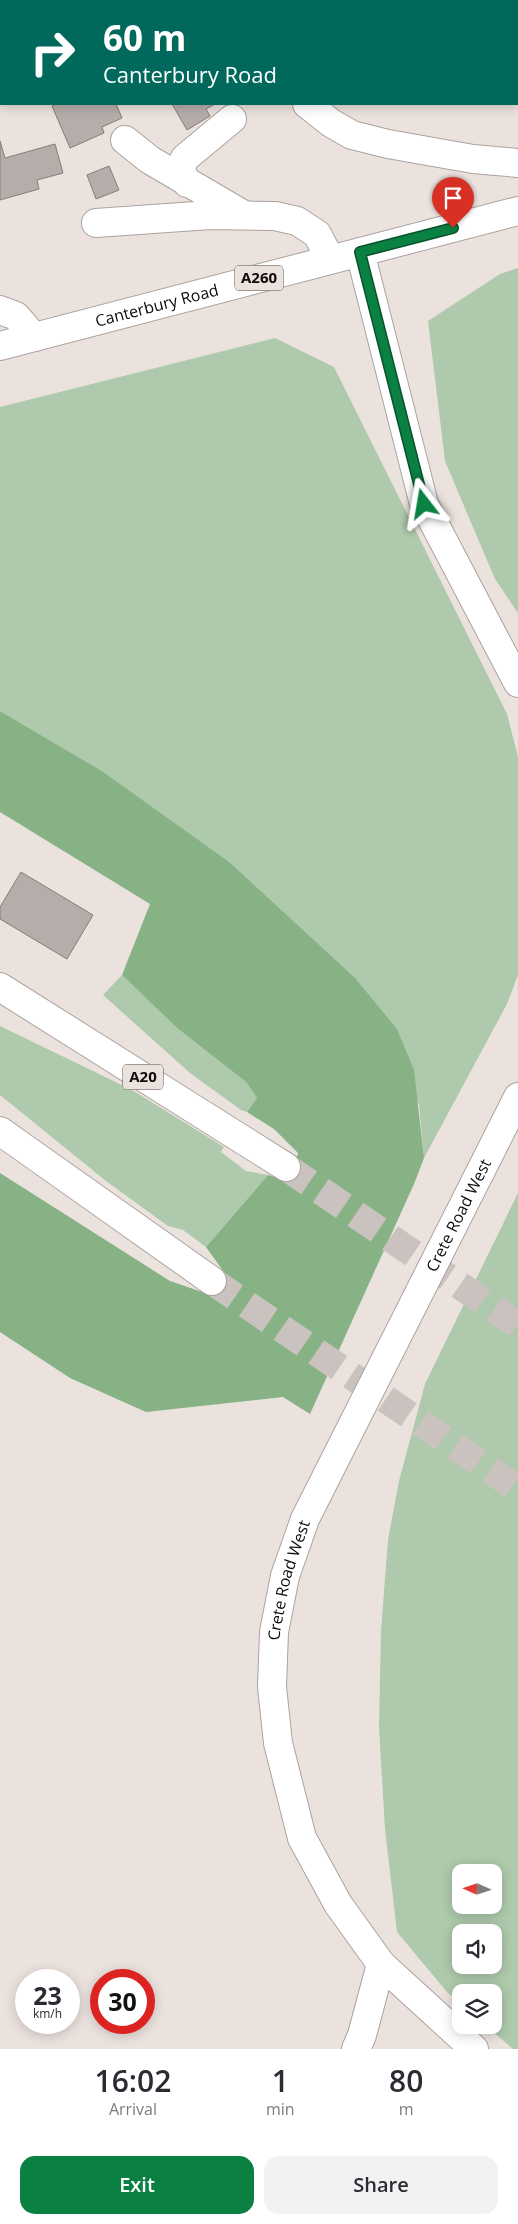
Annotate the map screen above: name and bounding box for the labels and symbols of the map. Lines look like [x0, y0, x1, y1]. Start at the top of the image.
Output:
pin [432, 177, 474, 228]
road number: A260 [235, 266, 283, 290]
street label: Canterbury Road [93, 279, 221, 332]
position arrow [397, 477, 449, 529]
road number: A20 [123, 1064, 163, 1090]
street label: Crete Road West [421, 1155, 496, 1276]
street label: Crete Road West [263, 1517, 315, 1641]
north arrow [452, 1864, 502, 1914]
speed limit sign: 30 [90, 1969, 155, 2034]

